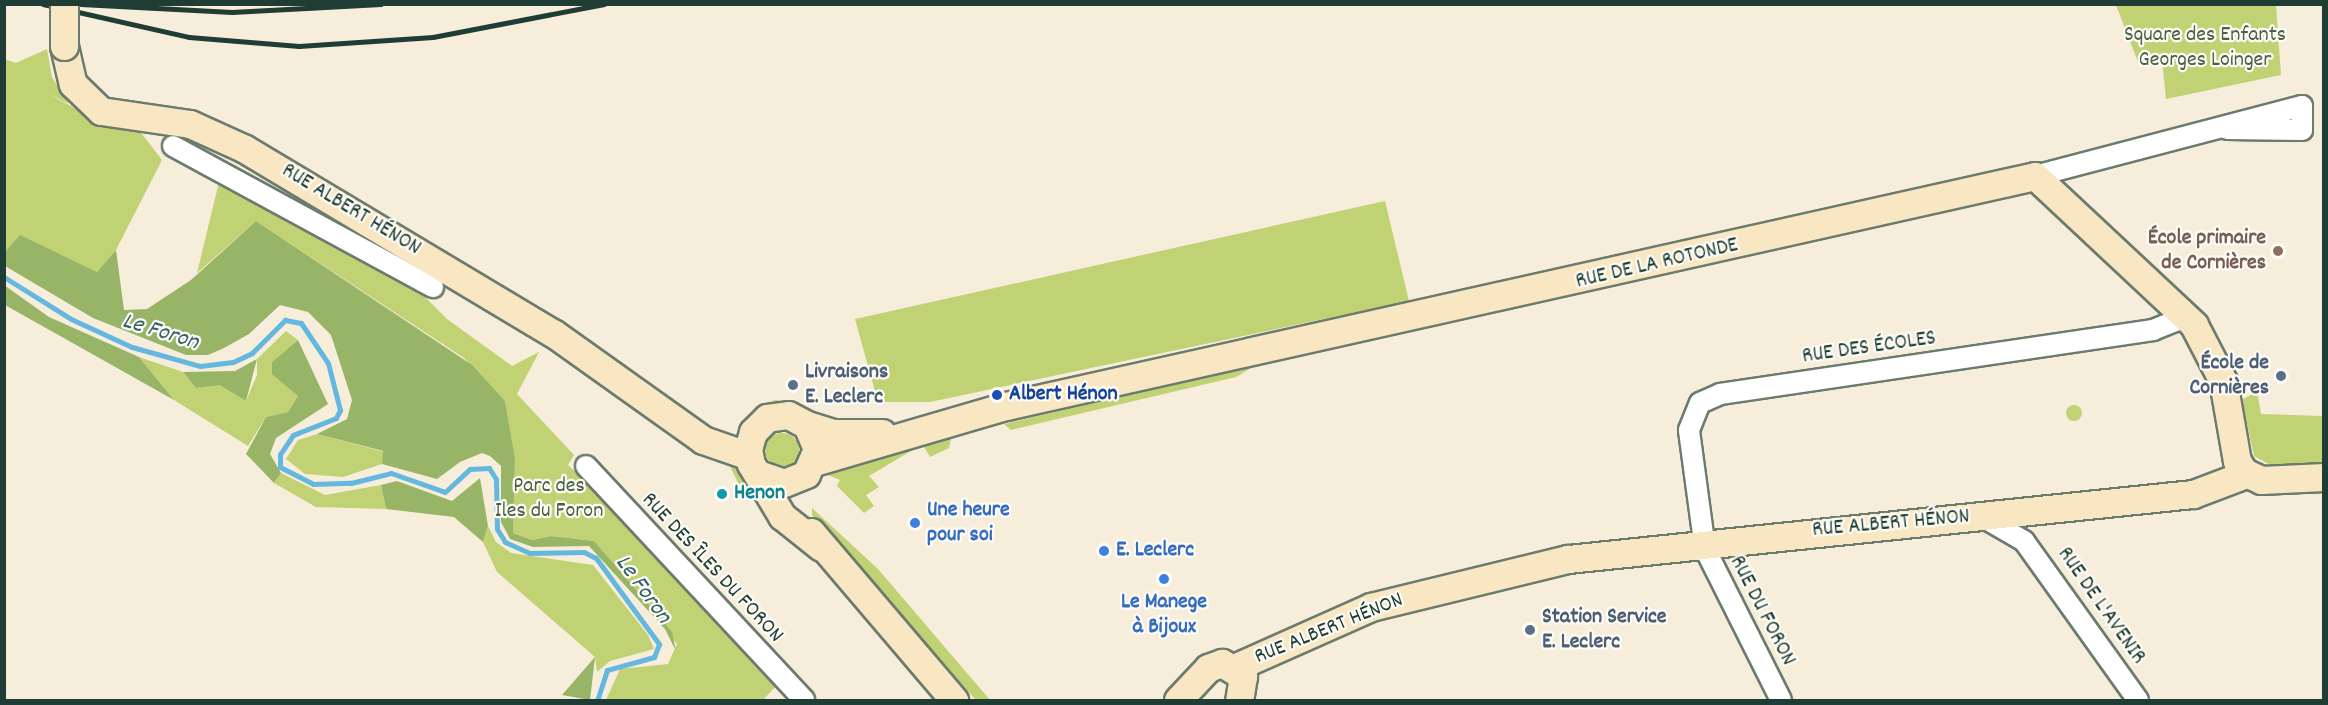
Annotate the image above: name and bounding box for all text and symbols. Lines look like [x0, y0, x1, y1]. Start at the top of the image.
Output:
park label: Square des Enfants Georges Loinger [2124, 22, 2286, 74]
street label: RUE ALBERT HÉNON [277, 158, 425, 262]
place label: École primaire de Cornières [2148, 225, 2266, 276]
street label: RUE DE LA ROTONDE [1573, 232, 1741, 296]
marker: École primaire de Cornières [2271, 244, 2285, 258]
water label: Le Foron [119, 308, 201, 358]
street label: RUE DES ÉCOLES [1801, 326, 1937, 370]
place label: École de Cornières [2189, 350, 2269, 402]
place label: Livraisons E. Leclerc [805, 359, 888, 410]
marker: École de Cornières [2274, 369, 2288, 383]
marker: Livraisons E. Leclerc [786, 378, 800, 392]
place label: Albert Hénon [1009, 382, 1118, 408]
marker: Albert Hénon [990, 388, 1004, 402]
park label: Parc des Iles du Foron [495, 473, 603, 524]
place label: Henon [734, 481, 785, 507]
street label: RUE DES ÎLES DU FORON [636, 487, 788, 649]
marker: Henon [715, 487, 729, 501]
place label: Une heure pour soi [927, 497, 1010, 548]
street label: RUE ALBERT HÉNON [1811, 504, 1971, 544]
marker: Une heure pour soi [908, 516, 922, 530]
place label: E. Leclerc [1116, 538, 1194, 564]
street label: RUE DE L'AVENIR [2051, 542, 2151, 670]
marker: E. Leclerc [1097, 544, 1111, 558]
water label: Le Foron [607, 550, 677, 630]
street label: RUE DU FORON [1723, 552, 1801, 670]
marker: Le Manege à Bijoux [1157, 572, 1171, 586]
street label: RUE ALBERT HÉNON [1251, 587, 1407, 671]
place label: Le Manege à Bijoux [1121, 589, 1207, 640]
place label: Station Service E. Leclerc [1542, 604, 1667, 656]
marker: Station Service E. Leclerc [1523, 623, 1537, 637]

